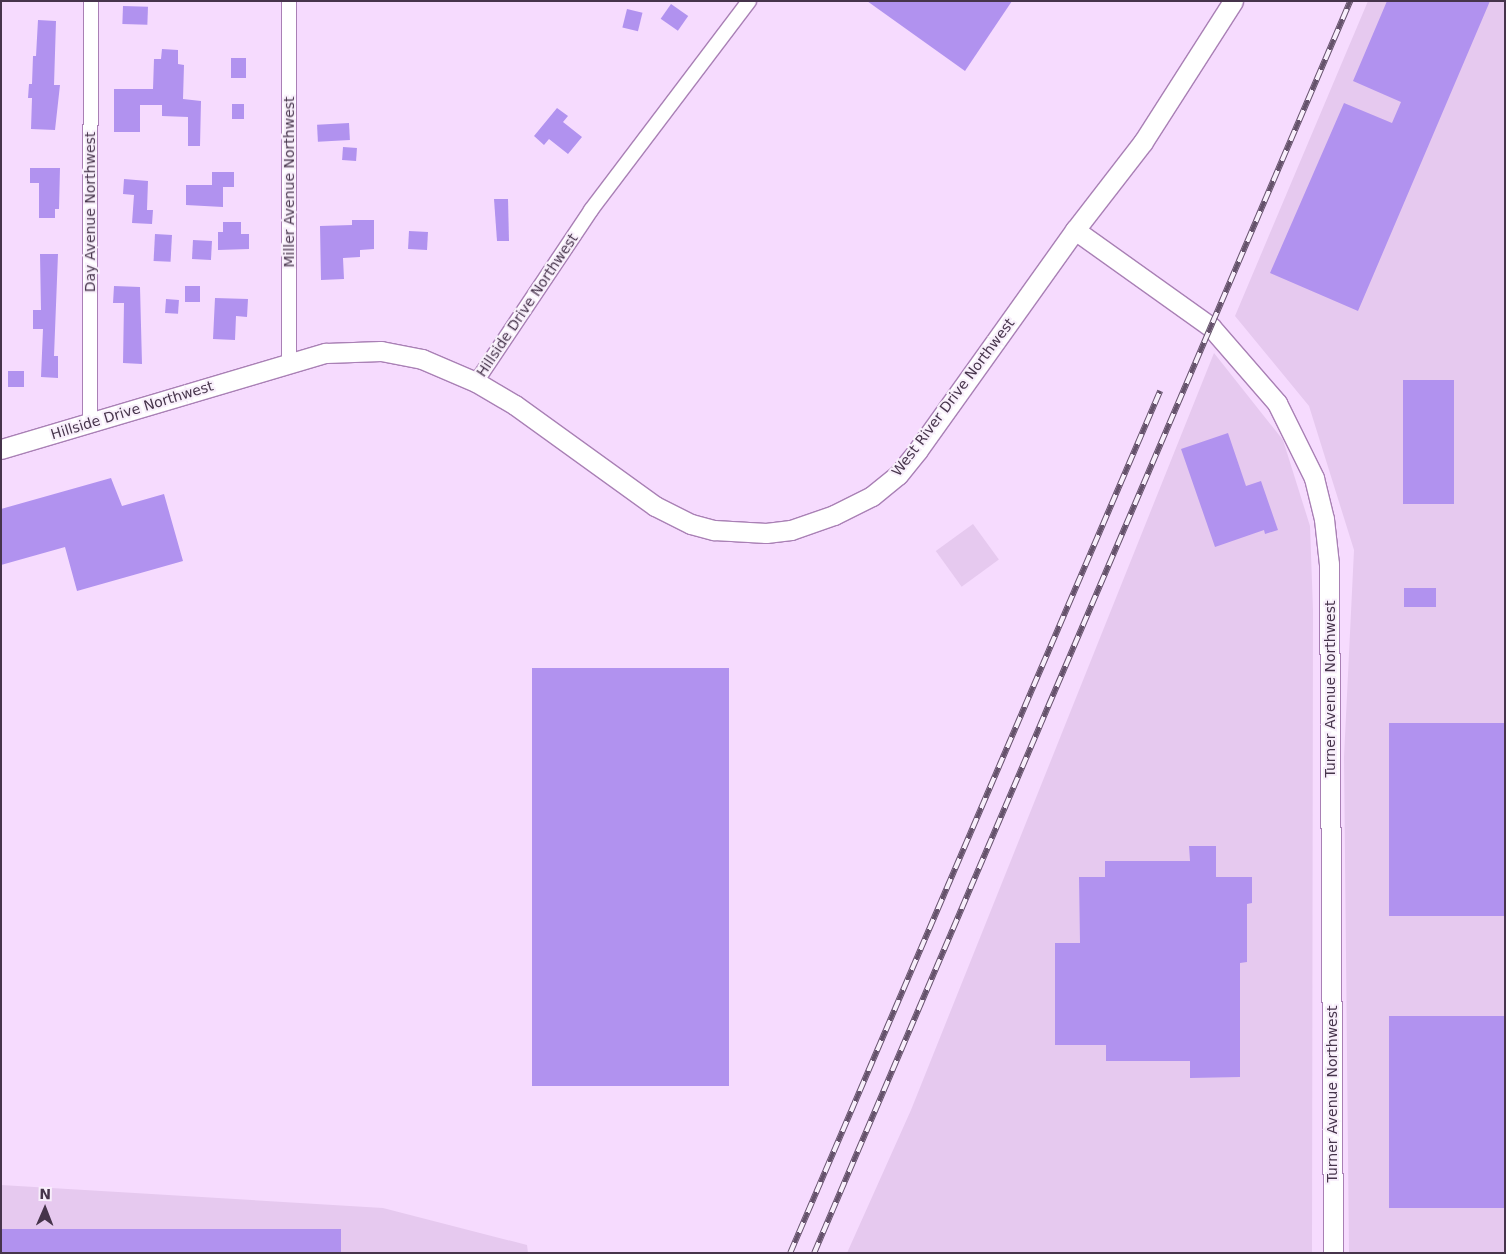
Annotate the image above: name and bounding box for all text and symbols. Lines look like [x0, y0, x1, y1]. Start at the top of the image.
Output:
street label: Miller Avenue Northwest [281, 96, 297, 268]
street label: Day Avenue Northwest [82, 132, 98, 292]
street label: Hillside Drive Northwest [473, 230, 581, 380]
street label: West River Drive Northwest [888, 315, 1018, 479]
street label: Hillside Drive Northwest [49, 377, 215, 443]
street label: Turner Avenue Northwest [1322, 601, 1338, 777]
street label: Turner Avenue Northwest [1324, 1006, 1340, 1182]
north arrow [20, 1184, 70, 1234]
text: N [39, 1186, 51, 1202]

